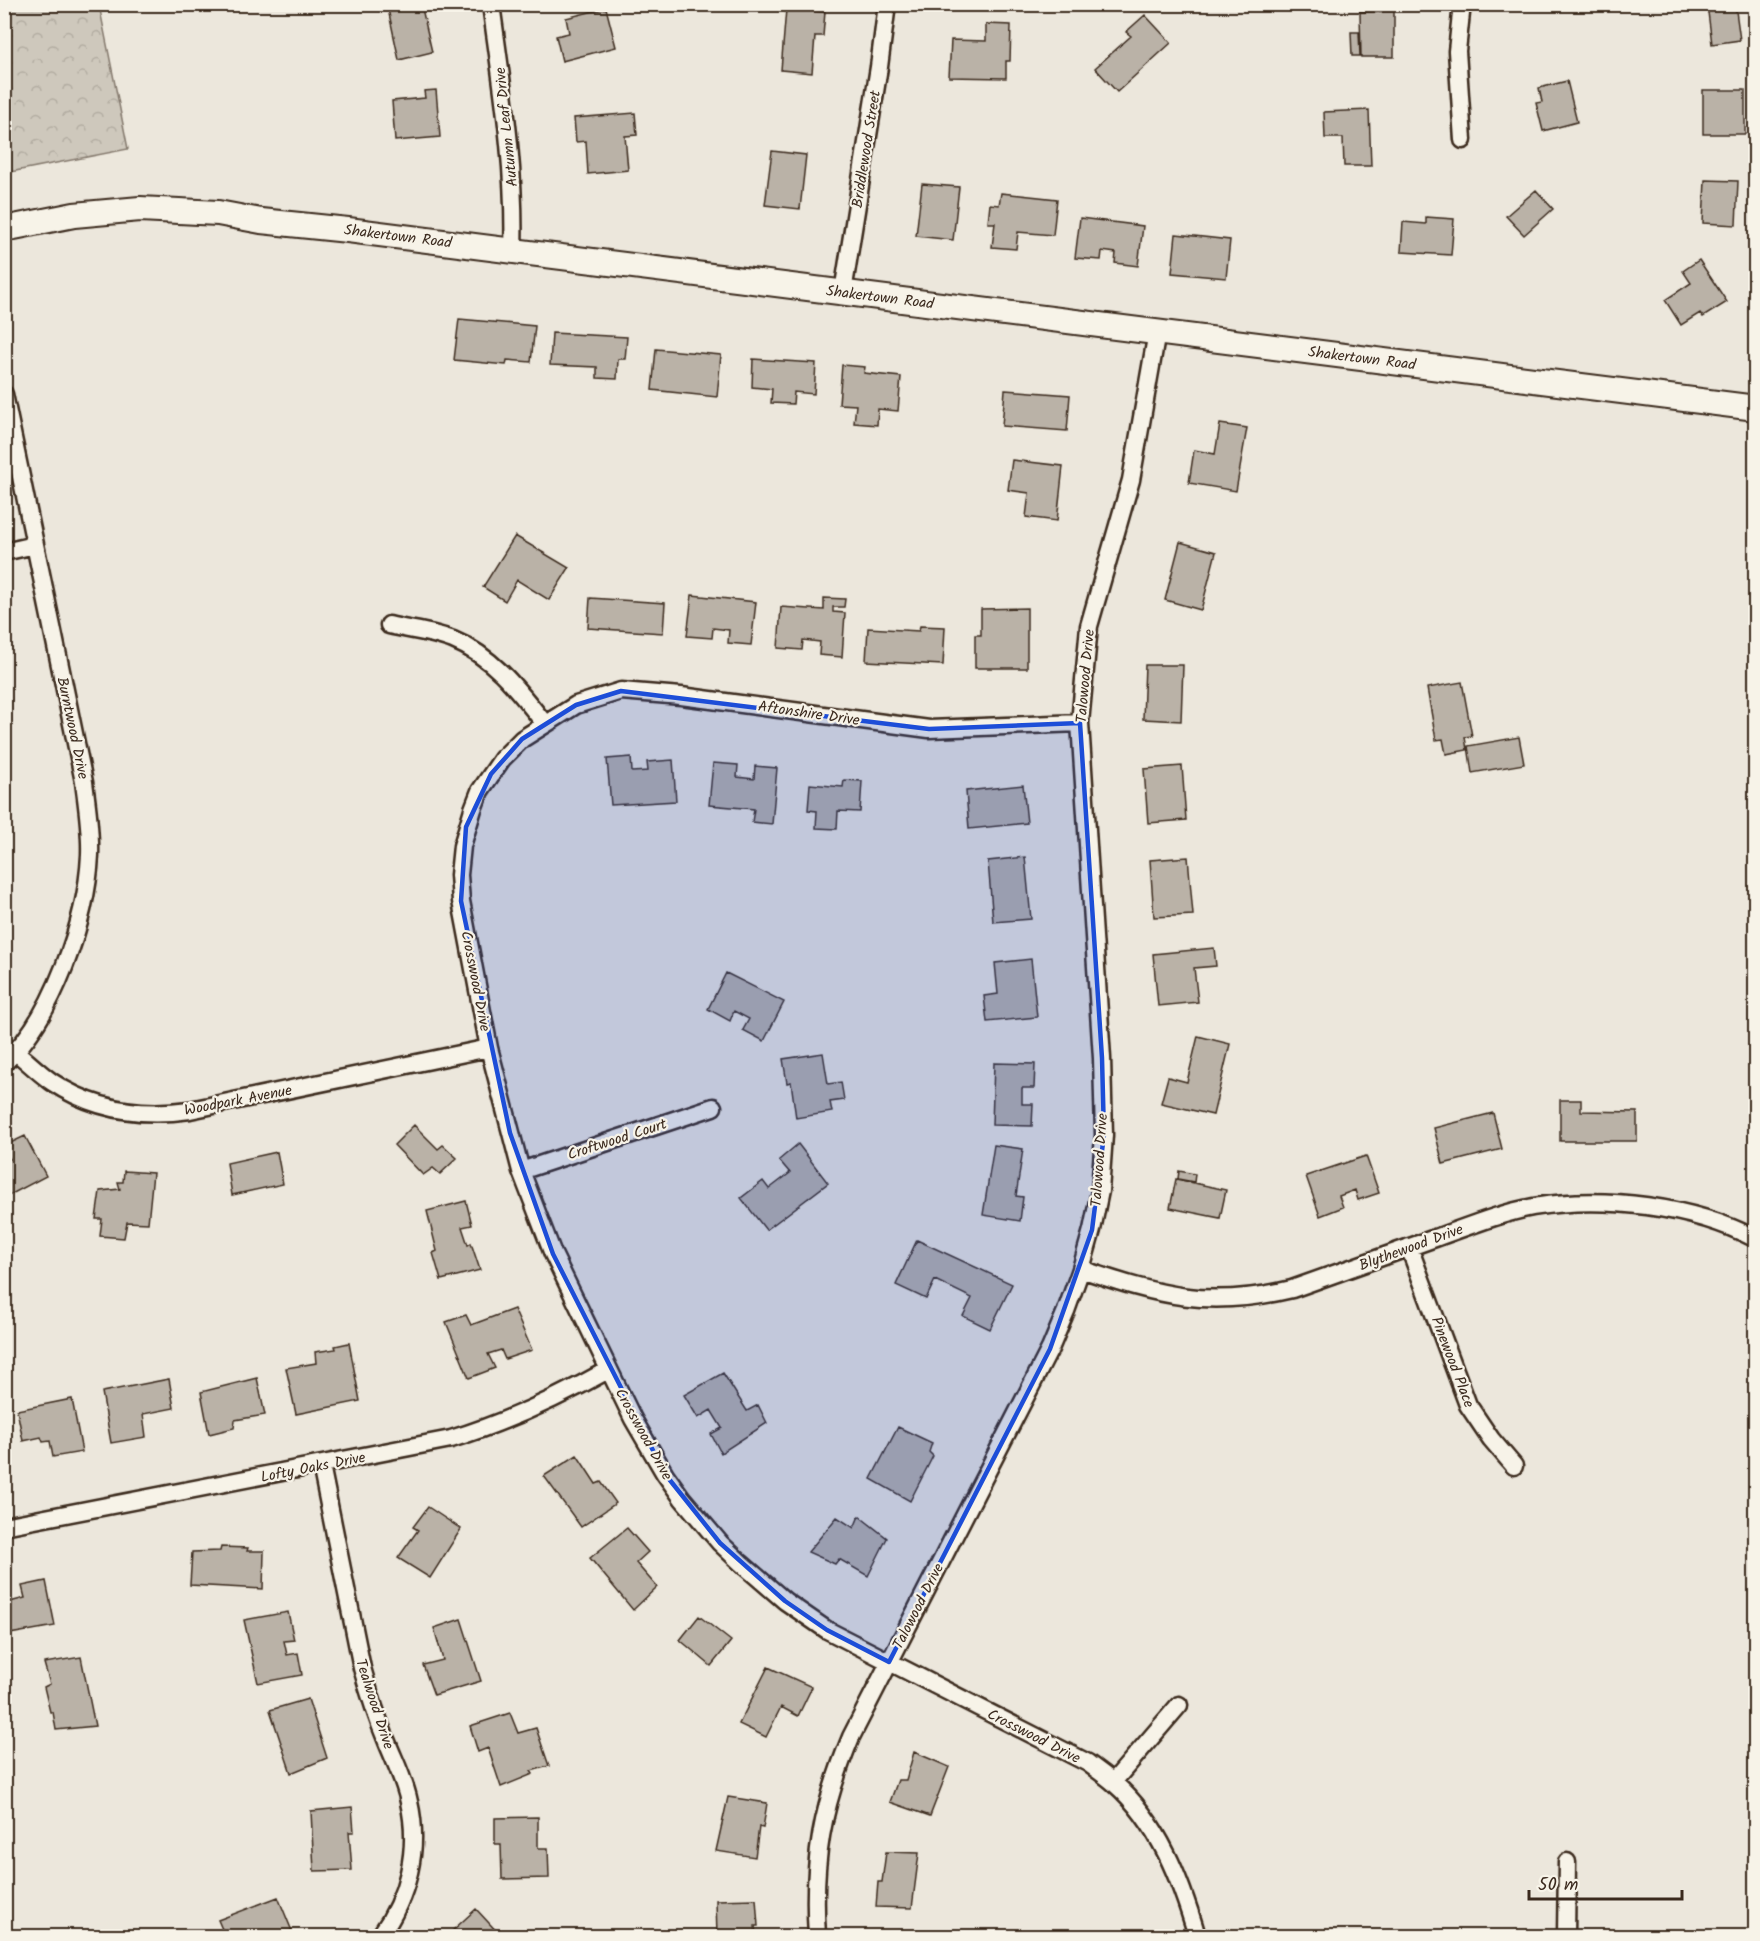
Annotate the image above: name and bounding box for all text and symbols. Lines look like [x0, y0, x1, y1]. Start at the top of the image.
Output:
street label: Autumn Leaf Drive [489, 66, 525, 188]
street label: Briddlewood Street [846, 88, 888, 210]
street label: Shakertown Road [343, 218, 454, 256]
street label: Shakertown Road [825, 279, 936, 317]
street label: Shakertown Road [1307, 340, 1418, 378]
street label: Talowood Drive [1070, 628, 1102, 724]
street label: Burntwood Drive [49, 675, 95, 782]
street label: Aftonshire Drive [756, 695, 861, 733]
street label: Crosswood Drive [454, 929, 497, 1034]
street label: Woodpark Avenue [182, 1079, 294, 1123]
street label: Talowood Drive [1085, 1112, 1115, 1208]
street label: Croftwood Court [565, 1113, 670, 1167]
street label: Blythewood Drive [1356, 1218, 1467, 1278]
street label: Pinewood Place [1424, 1313, 1481, 1412]
street label: Crosswood Drive [608, 1384, 678, 1485]
street label: Lofty Oaks Drive [259, 1446, 368, 1490]
street label: Talowood Drive [887, 1559, 951, 1654]
street label: Tealwood Drive [348, 1656, 400, 1753]
street label: Crosswood Drive [983, 1703, 1085, 1771]
scale bar [1529, 1863, 1682, 1901]
text: 50 m [1538, 1871, 1578, 1900]

